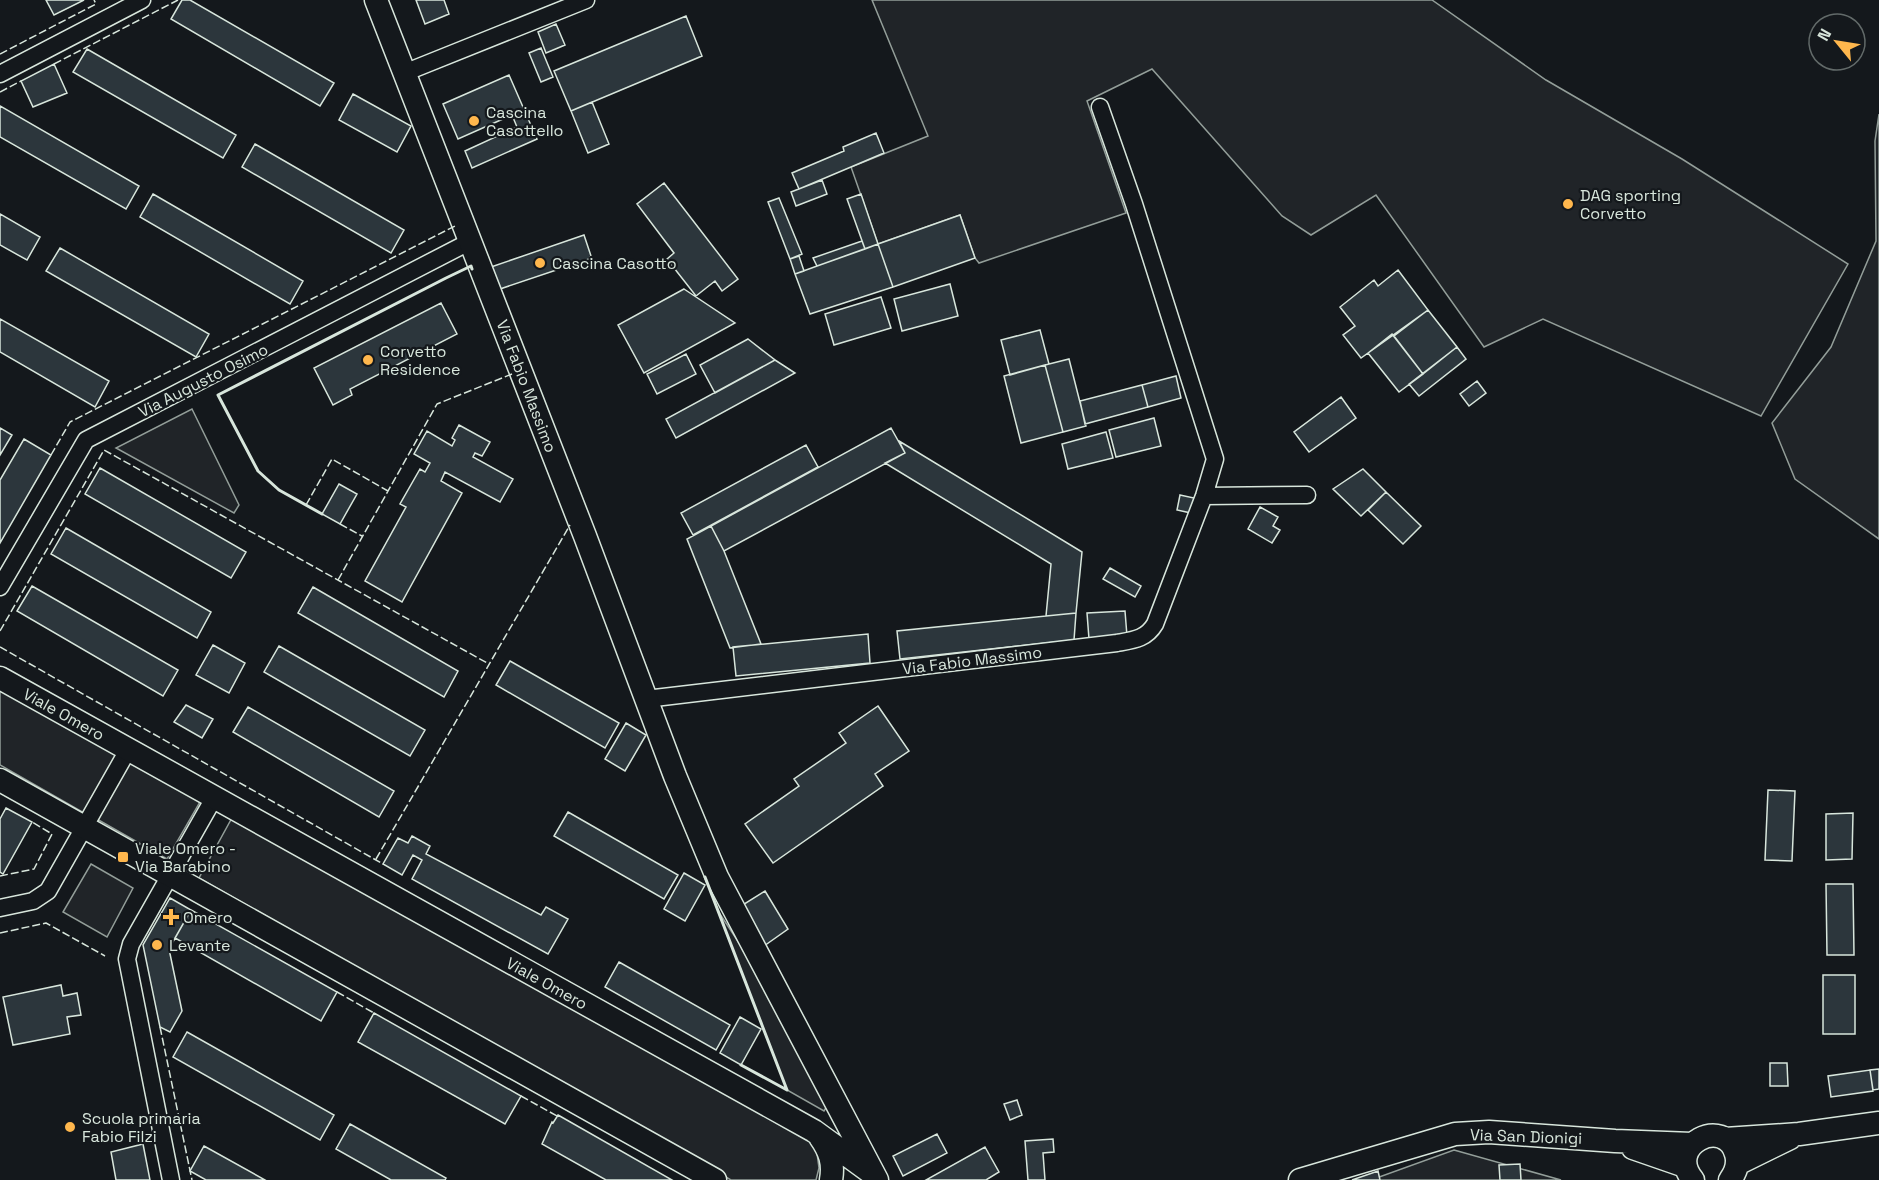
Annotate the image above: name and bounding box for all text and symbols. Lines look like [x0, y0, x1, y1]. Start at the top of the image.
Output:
north arrow [1807, 12, 1867, 72]
text: N [1813, 25, 1836, 45]
place label: Cascina Casottello [486, 102, 563, 141]
marker: Cascina Casottello [467, 114, 481, 128]
place label: DAG sporting Corvetto [1580, 185, 1681, 224]
marker: DAG sporting Corvetto [1561, 197, 1575, 211]
place label: Cascina Casotto [552, 253, 677, 274]
marker: Cascina Casotto [533, 256, 547, 270]
street label: Via Fabio Massimo [492, 317, 562, 456]
street label: Via Augusto Osimo [135, 339, 272, 422]
place label: Corvetto Residence [380, 341, 461, 380]
marker: Corvetto Residence [361, 353, 375, 367]
street label: Via Fabio Massimo [901, 642, 1043, 679]
street label: Viale Omero [19, 683, 108, 745]
place label: Viale Omero - Via Barabino [135, 838, 236, 877]
marker: Viale Omero - Via Barabino [116, 850, 130, 864]
place label: Omero [183, 907, 233, 928]
marker: Omero [164, 910, 178, 924]
place label: Levante [169, 935, 231, 956]
marker: Levante [150, 938, 164, 952]
street label: Viale Omero [502, 952, 591, 1014]
place label: Scuola primaria Fabio Filzi [82, 1108, 201, 1147]
marker: Scuola primaria Fabio Filzi [63, 1120, 77, 1134]
street label: Via San Dionigi [1469, 1124, 1583, 1149]

